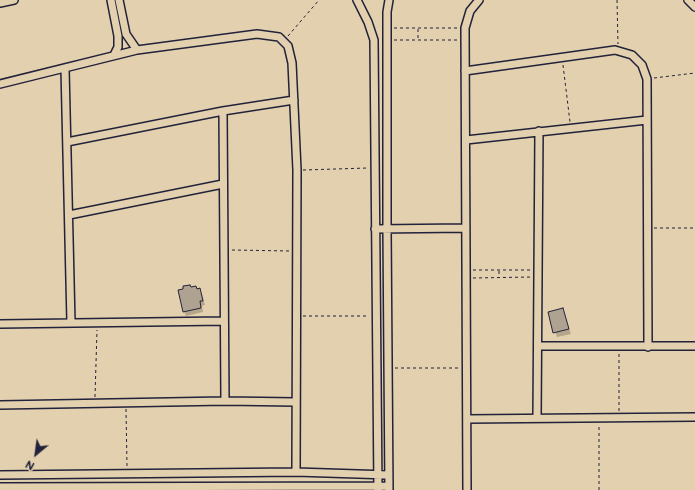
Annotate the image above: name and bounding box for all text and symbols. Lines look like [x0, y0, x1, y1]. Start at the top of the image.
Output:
north arrow [16, 434, 56, 474]
text: N [23, 457, 37, 473]

